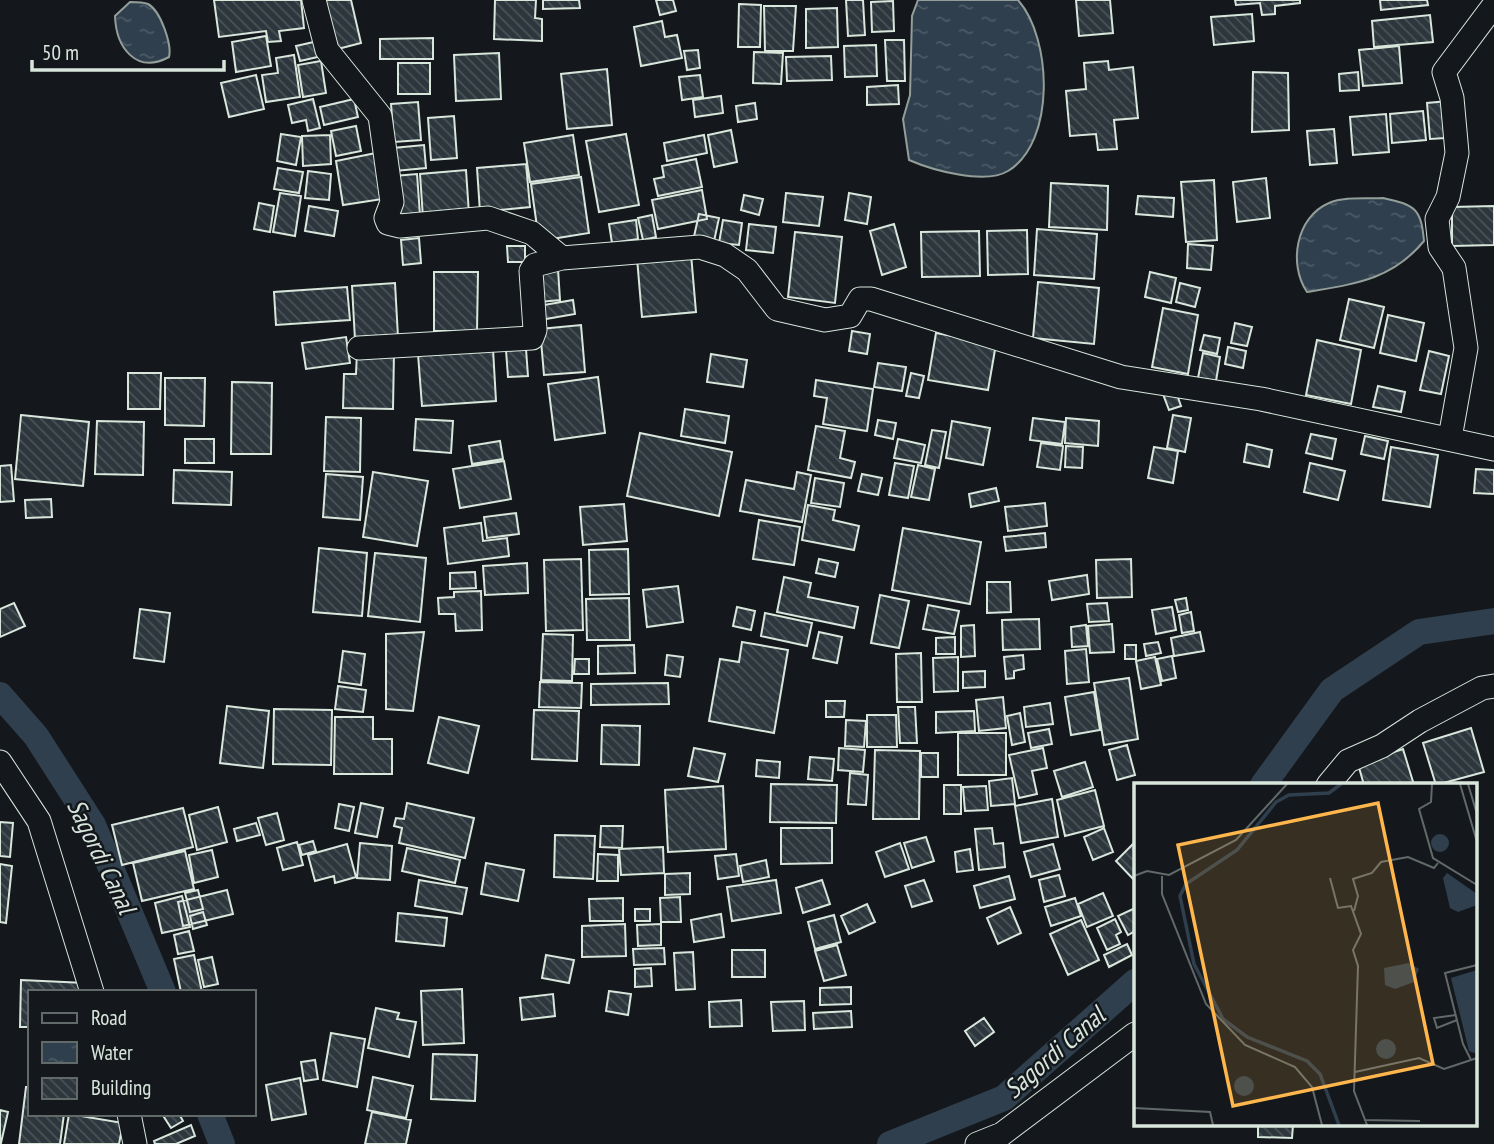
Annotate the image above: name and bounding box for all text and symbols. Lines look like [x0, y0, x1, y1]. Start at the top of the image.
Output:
scale bar [32, 28, 224, 72]
text: 50 m [42, 39, 79, 66]
inset map [1134, 783, 1476, 1126]
water label: Sagordi Canal [60, 793, 145, 921]
legend [28, 990, 256, 1116]
water label: Sagordi Canal [997, 997, 1114, 1105]
text: Road [91, 1004, 127, 1031]
text: Water [91, 1039, 133, 1066]
text: Building [91, 1074, 151, 1101]

